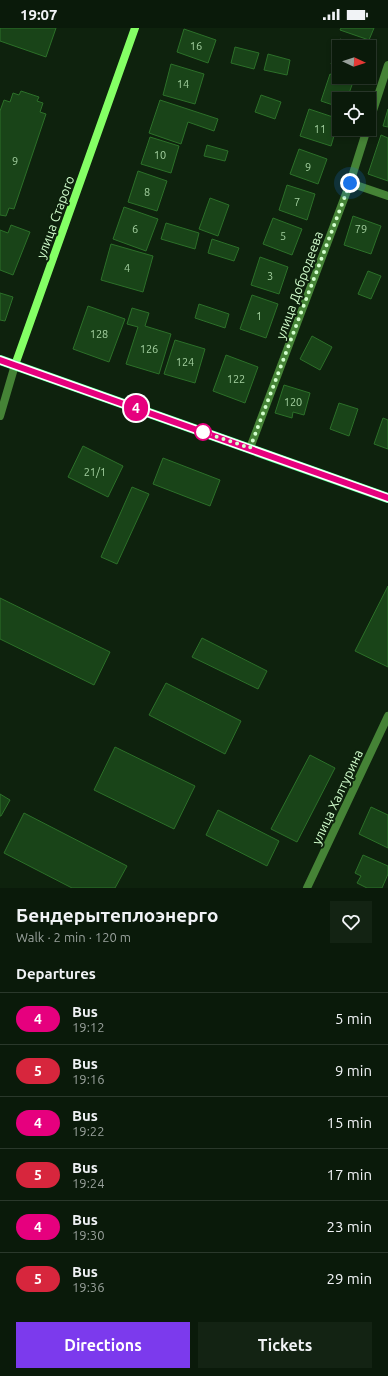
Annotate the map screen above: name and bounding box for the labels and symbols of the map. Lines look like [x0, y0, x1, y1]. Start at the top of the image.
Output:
house number: 16 [190, 40, 202, 52]
north arrow [332, 40, 376, 84]
house number: 14 [177, 78, 189, 90]
house number: 11 [314, 123, 326, 135]
house number: 10 [154, 149, 166, 161]
house number: 9 [12, 155, 18, 167]
house number: 9 [305, 161, 311, 173]
your location [340, 173, 360, 193]
street label: улица Старого [34, 174, 76, 260]
house number: 8 [144, 186, 150, 198]
house number: 7 [294, 196, 300, 208]
house number: 6 [132, 223, 138, 235]
house number: 79 [355, 223, 367, 235]
street label: улица Добродеева [273, 229, 325, 341]
house number: 5 [280, 230, 286, 242]
house number: 4 [124, 262, 130, 274]
house number: 3 [267, 270, 273, 282]
house number: 1 [256, 310, 262, 322]
house number: 128 [90, 328, 108, 340]
house number: 126 [140, 343, 158, 355]
house number: 124 [176, 356, 194, 368]
house number: 122 [227, 373, 245, 385]
line badge: 4 [123, 395, 149, 421]
house number: 120 [284, 396, 302, 408]
unlabelled marker [194, 423, 212, 441]
house number: 21/1 [84, 466, 106, 478]
street label: улица Халтурина [309, 747, 365, 847]

